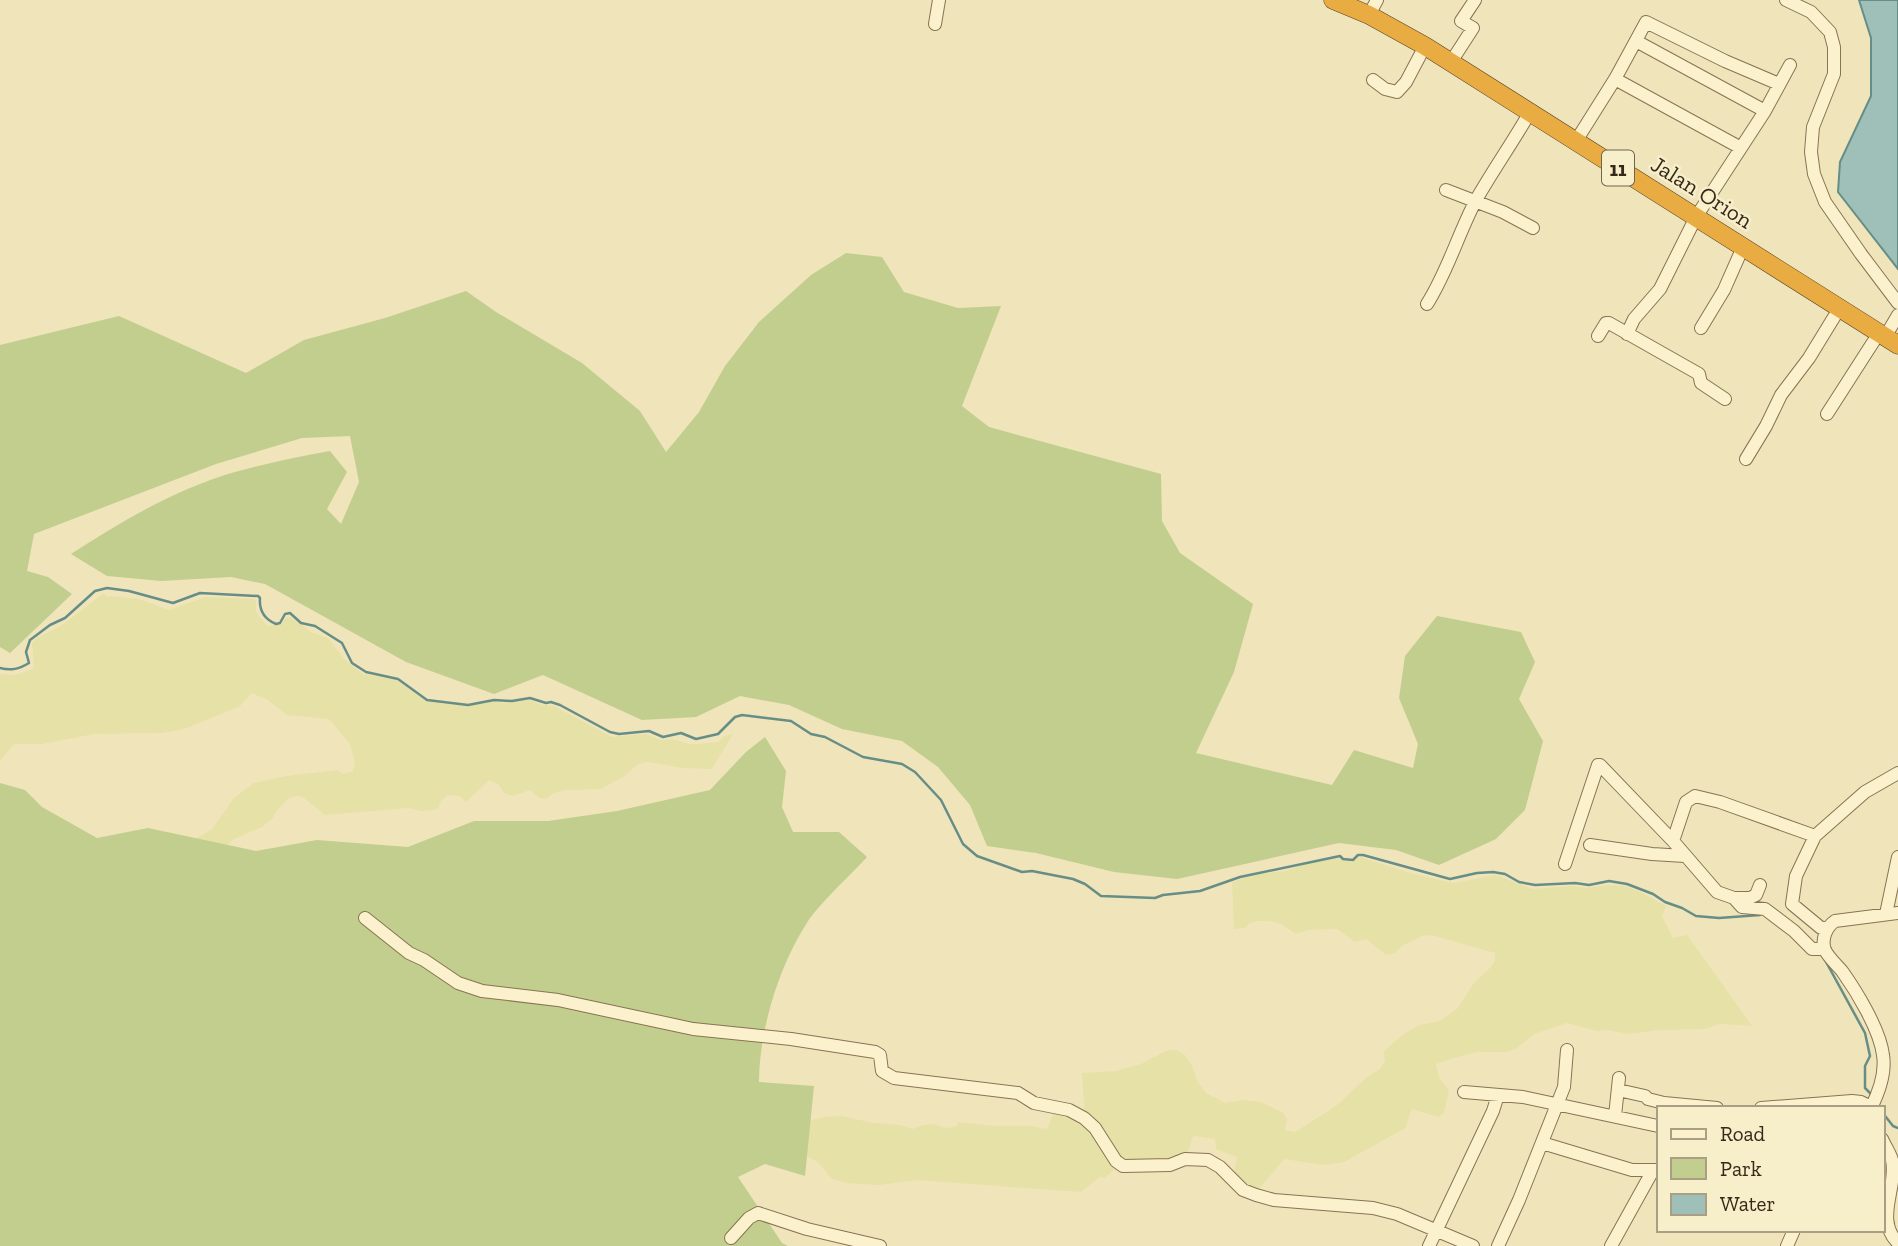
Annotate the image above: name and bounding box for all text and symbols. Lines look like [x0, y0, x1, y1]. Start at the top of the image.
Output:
road number: 11 [1602, 150, 1634, 186]
street label: Jalan Orion [1646, 150, 1758, 234]
legend [1657, 1106, 1884, 1232]
text: Road [1720, 1121, 1766, 1146]
text: Park [1720, 1156, 1762, 1181]
text: Water [1720, 1191, 1775, 1216]

